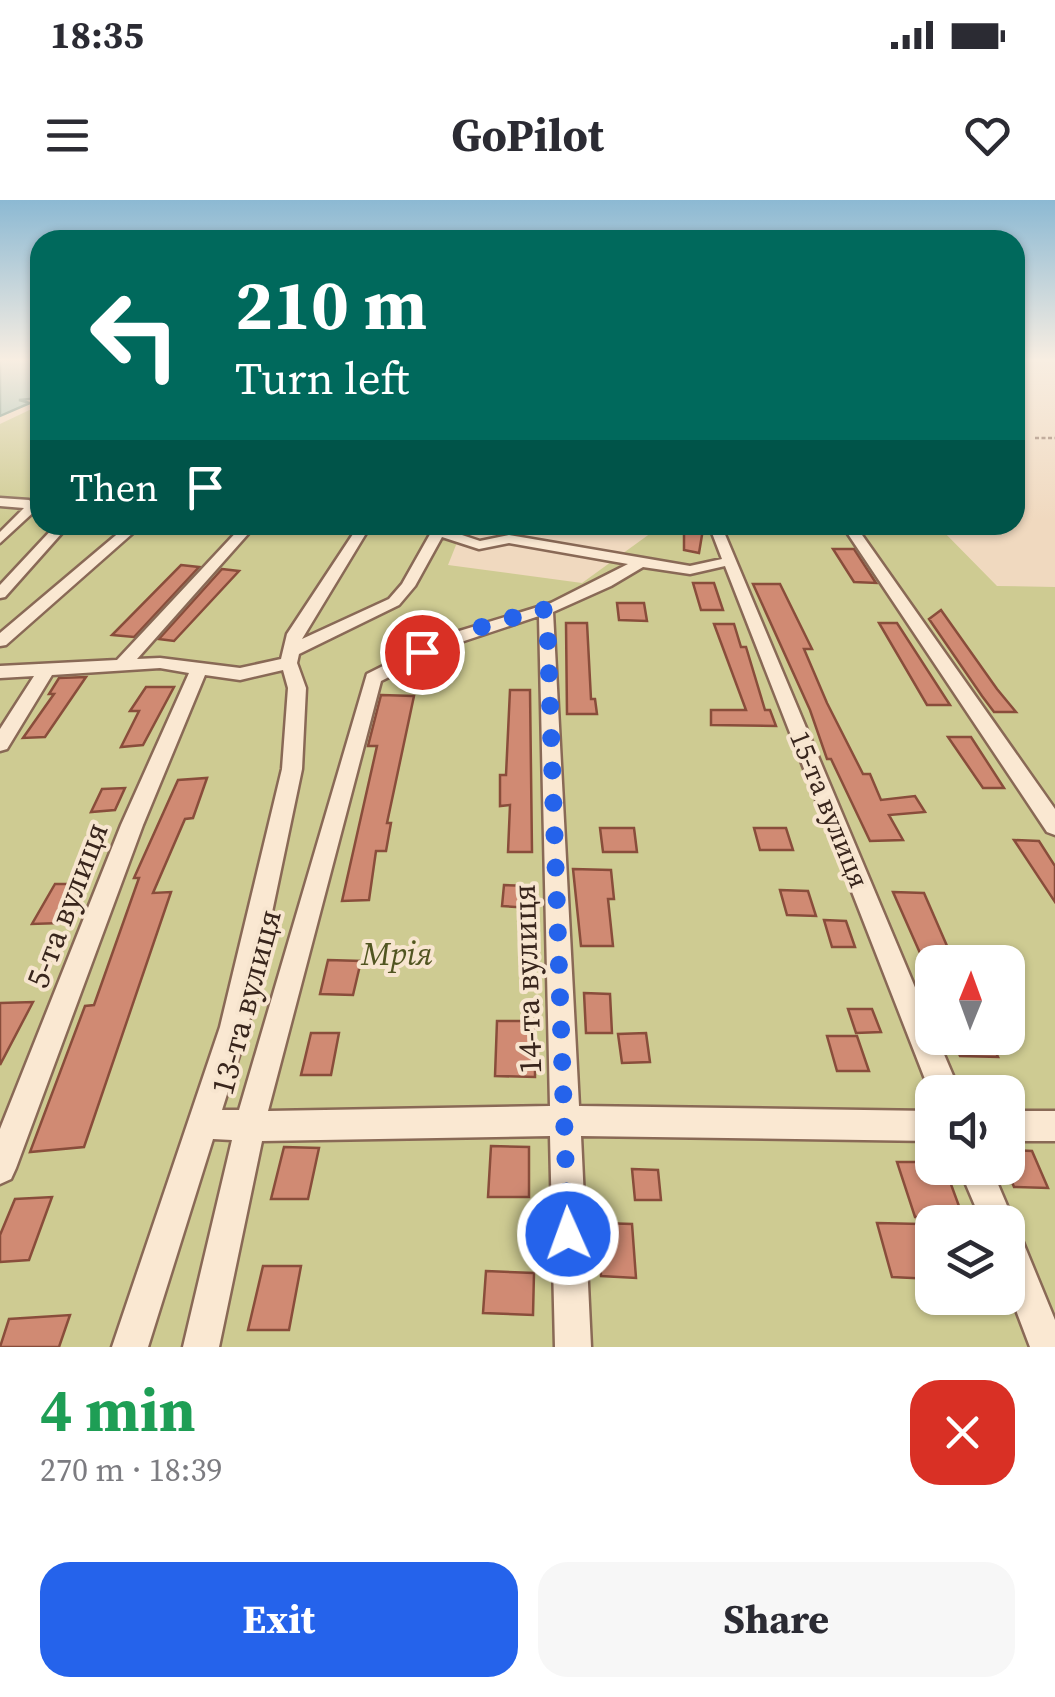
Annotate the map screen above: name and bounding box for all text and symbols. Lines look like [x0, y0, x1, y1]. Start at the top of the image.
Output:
text: 18:35 [50, 9, 144, 61]
text: GoPilot [451, 104, 604, 166]
icon: menu [40, 108, 95, 163]
icon: heart [960, 108, 1015, 163]
text: 210 m [235, 256, 427, 352]
icon: left [70, 270, 200, 400]
text: Turn left [235, 347, 409, 409]
icon: arrive [178, 460, 233, 515]
text: Then [70, 462, 158, 514]
pin [380, 610, 465, 695]
icon: arrive [395, 625, 450, 680]
street label: 15-та вулиця [781, 725, 879, 893]
street label: 5-та вулиця [15, 816, 119, 994]
street label: 14-та вулиця [502, 883, 552, 1075]
street label: 13-та вулиця [200, 905, 292, 1099]
park label: Мрія [360, 932, 433, 976]
north arrow [915, 945, 1025, 1055]
map controls [915, 945, 1025, 1315]
button: sound [915, 1075, 1025, 1185]
position arrow [516, 1182, 620, 1286]
button: layers [915, 1205, 1025, 1315]
text: 4 min [40, 1369, 196, 1451]
button: close [910, 1380, 1015, 1485]
text: 270 m · 18:39 [40, 1448, 222, 1492]
button: Exit [40, 1562, 518, 1677]
button: Share [538, 1562, 1015, 1677]

